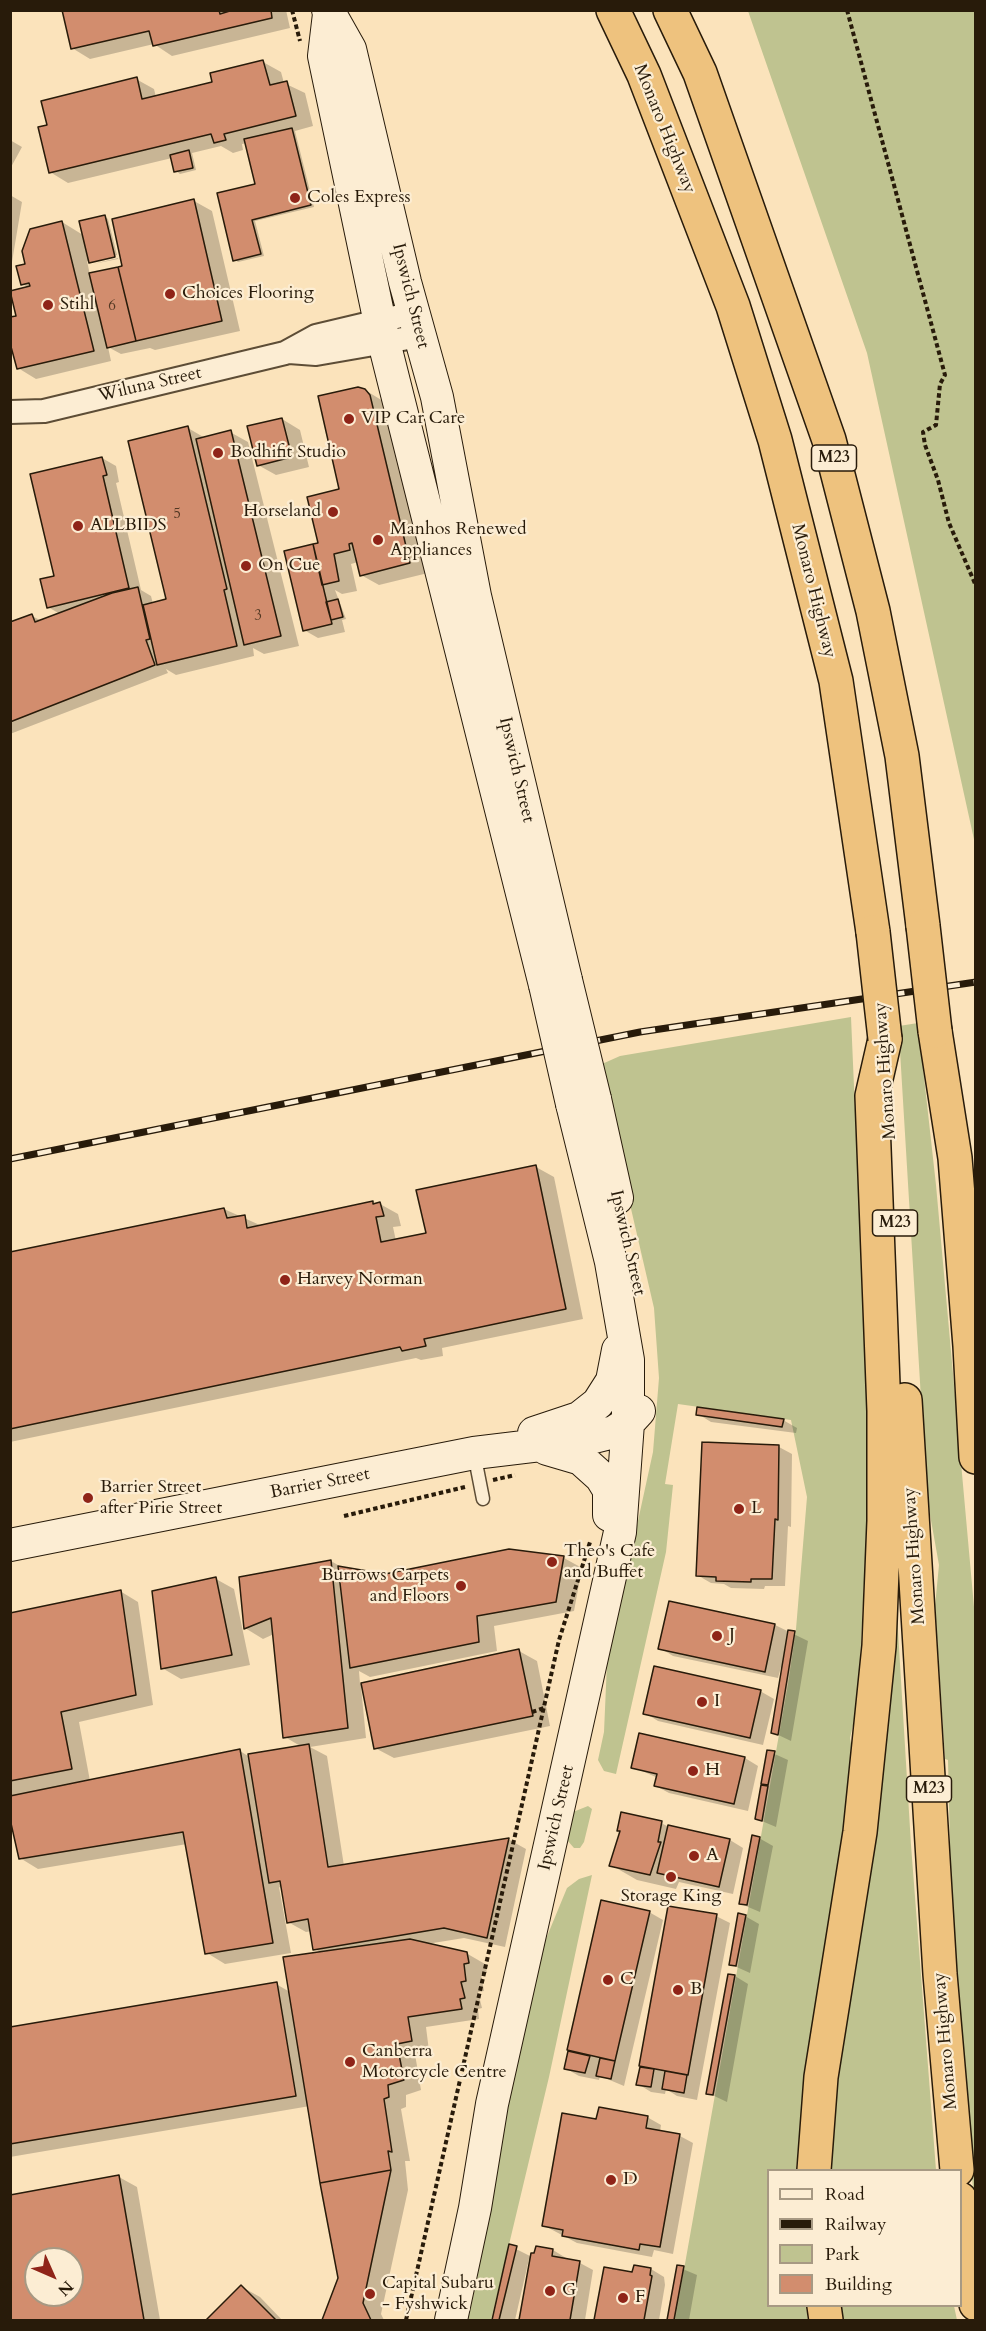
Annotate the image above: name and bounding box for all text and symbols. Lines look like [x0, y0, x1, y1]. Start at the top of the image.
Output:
street label: Monaro Highway [628, 61, 700, 197]
place label: Coles Express [307, 187, 411, 209]
marker: Coles Express [288, 191, 302, 205]
street label: Ipswich Street [387, 241, 433, 351]
place label: Choices Flooring [182, 283, 314, 305]
marker: Choices Flooring [163, 287, 177, 301]
place label: Stihl [60, 294, 94, 316]
marker: Stihl [41, 298, 55, 312]
house number: 6 [108, 298, 116, 316]
street label: Wiluna Street [96, 363, 204, 407]
place label: VIP Car Care [361, 408, 465, 430]
marker: VIP Car Care [342, 412, 356, 426]
place label: Bodhifit Studio [230, 442, 346, 464]
road number: M23 [812, 445, 856, 471]
marker: Bodhifit Studio [211, 446, 225, 460]
place label: Horseland [243, 501, 321, 523]
marker: Horseland [326, 505, 340, 519]
house number: 5 [173, 506, 181, 524]
place label: ALLBIDS [90, 515, 167, 537]
marker: ALLBIDS [71, 519, 85, 533]
place label: Manhos Renewed Appliances [390, 519, 527, 562]
street label: Monaro Highway [786, 522, 840, 660]
marker: Manhos Renewed Appliances [371, 533, 385, 547]
place label: On Cue [258, 555, 320, 577]
marker: On Cue [239, 559, 253, 573]
house number: 3 [254, 608, 262, 626]
street label: Ipswich Street [493, 715, 539, 825]
street label: Monaro Highway [870, 1002, 902, 1140]
street label: Ipswich Street [604, 1188, 650, 1298]
road number: M23 [872, 1210, 918, 1236]
place label: Harvey Norman [297, 1269, 423, 1291]
marker: Harvey Norman [278, 1273, 292, 1287]
street label: Barrier Street [268, 1464, 372, 1504]
place label: Barrier Street after Pirie Street [100, 1477, 222, 1520]
street label: Monaro Highway [899, 1487, 931, 1625]
marker: Barrier Street after Pirie Street [81, 1491, 95, 1505]
place label: L [751, 1498, 762, 1520]
marker: L [732, 1502, 746, 1516]
place label: Theo's Cafe and Buffet [564, 1541, 655, 1584]
marker: Theo's Cafe and Buffet [545, 1555, 559, 1569]
place label: Burrows Carpets and Floors [321, 1565, 449, 1608]
marker: Burrows Carpets and Floors [454, 1579, 468, 1593]
place label: J [729, 1625, 735, 1647]
marker: J [710, 1629, 724, 1643]
place label: I [714, 1691, 720, 1713]
marker: I [695, 1695, 709, 1709]
place label: H [705, 1760, 720, 1782]
street label: Ipswich Street [534, 1763, 580, 1873]
marker: H [686, 1764, 700, 1778]
road number: M23 [906, 1776, 952, 1802]
place label: A [706, 1845, 719, 1867]
marker: A [687, 1849, 701, 1863]
marker: Storage King [664, 1870, 678, 1884]
place label: Storage King [621, 1886, 721, 1908]
place label: C [620, 1969, 634, 1991]
street label: Monaro Highway [929, 1972, 963, 2110]
marker: C [601, 1973, 615, 1987]
place label: B [690, 1979, 702, 2001]
marker: B [671, 1983, 685, 1997]
place label: Canberra Motorcycle Centre [362, 2041, 507, 2084]
marker: Canberra Motorcycle Centre [343, 2055, 357, 2069]
place label: D [623, 2169, 638, 2191]
legend [767, 2169, 962, 2307]
marker: D [604, 2173, 618, 2187]
text: Road [825, 2182, 865, 2207]
text: Railway [825, 2212, 887, 2237]
text: Park [825, 2242, 860, 2267]
north arrow [24, 2247, 84, 2307]
text: Building [825, 2272, 892, 2297]
place label: Capital Subaru - Fyshwick [382, 2273, 494, 2316]
text: N [53, 2276, 78, 2301]
place label: G [562, 2280, 576, 2302]
marker: G [543, 2284, 557, 2298]
marker: Capital Subaru - Fyshwick [363, 2287, 377, 2301]
place label: F [635, 2287, 645, 2309]
marker: F [616, 2291, 630, 2305]

